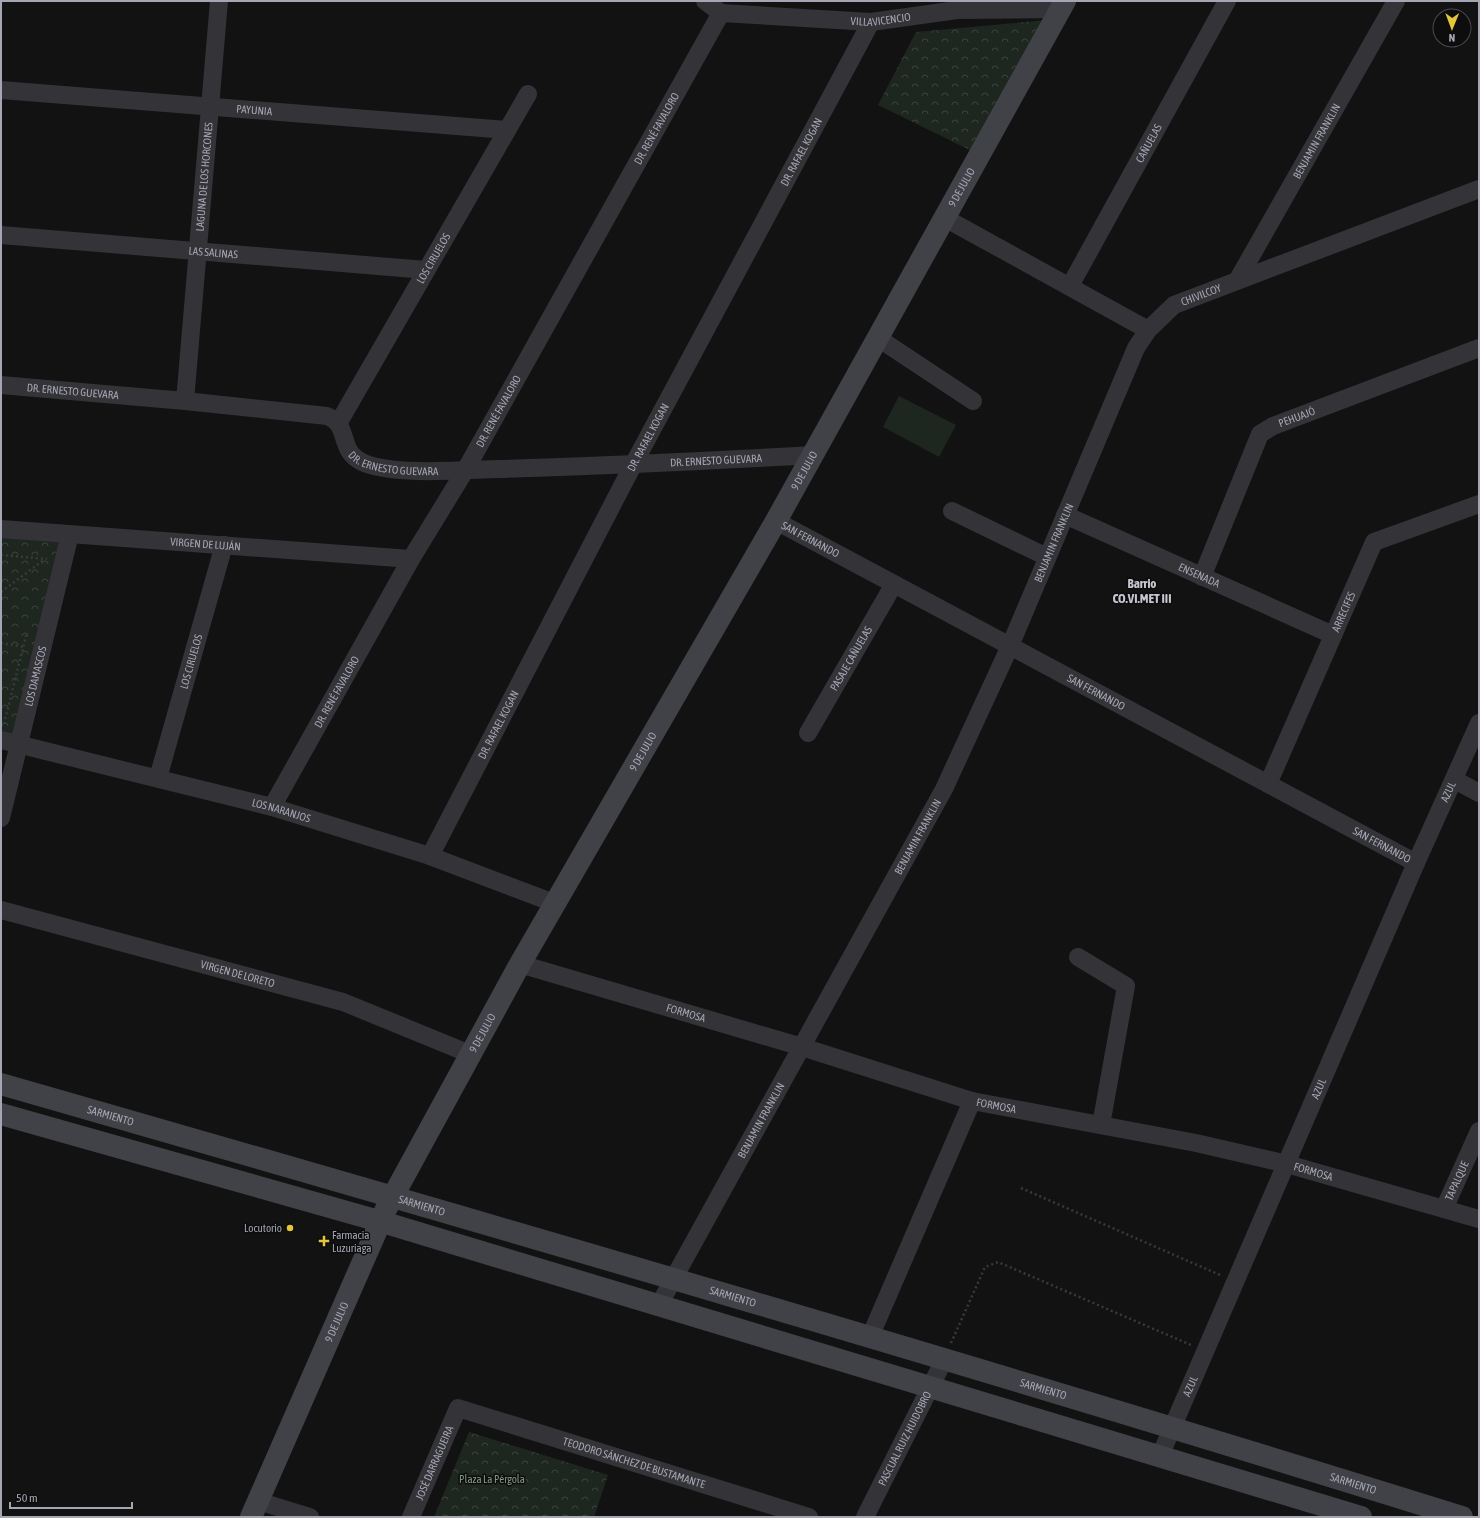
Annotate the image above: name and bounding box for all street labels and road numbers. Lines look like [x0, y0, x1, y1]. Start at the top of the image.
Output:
street label: VILLAVICENCIO [850, 11, 911, 28]
street label: DR. RENÉ FAVALORO [632, 90, 681, 166]
street label: BENJAMIN FRANKLIN [1290, 101, 1343, 181]
street label: PAYUNIA [236, 103, 273, 117]
street label: DR. RAFAEL KOGAN [778, 116, 824, 188]
street label: LAGUNA DE LOS HORCONES [193, 121, 215, 232]
street label: CAÑUELAS [1133, 121, 1164, 165]
street label: 9 DE JULIO [946, 166, 977, 209]
street label: LOS CIRUELOS [414, 231, 453, 286]
street label: LAS SALINAS [188, 244, 239, 261]
street label: CHIVILCOY [1179, 282, 1223, 308]
street label: DR. RENÉ FAVALORO [473, 373, 523, 449]
street label: DR. ERNESTO GUEVARA [26, 381, 120, 401]
street label: DR. RAFAEL KOGAN [625, 401, 671, 473]
street label: PEHUAJÓ [1277, 405, 1317, 429]
street label: DR. ERNESTO GUEVARA [346, 449, 439, 477]
street label: 9 DE JULIO [788, 449, 820, 492]
street label: DR. ERNESTO GUEVARA [670, 452, 763, 468]
street label: BENJAMIN FRANKLIN [1032, 502, 1076, 584]
street label: SAN FERNANDO [779, 519, 841, 560]
street label: VIRGEN DE LUJÁN [170, 535, 241, 553]
street label: ENSENADA [1177, 561, 1222, 590]
street label: ARRECIFES [1329, 590, 1358, 634]
street label: PASAJE CAÑUELAS [828, 624, 874, 693]
street label: LOS CIRUELOS [178, 633, 205, 690]
street label: LOS DAMASCOS [22, 645, 49, 707]
street label: DR. RENÉ FAVALORO [312, 654, 361, 730]
street label: SAN FERNANDO [1065, 672, 1127, 712]
street label: DR. RAFAEL KOGAN [476, 688, 521, 761]
street label: 9 DE JULIO [627, 730, 659, 773]
street label: AZUL [1438, 779, 1458, 804]
street label: LOS NARANJOS [251, 796, 312, 825]
street label: BENJAMIN FRANKLIN [892, 797, 943, 876]
street label: SAN FERNANDO [1351, 824, 1413, 865]
street label: VIRGEN DE LORETO [199, 958, 276, 989]
street label: FORMOSA [665, 1001, 708, 1024]
street label: 9 DE JULIO [467, 1011, 498, 1054]
street label: AZUL [1309, 1076, 1329, 1101]
street label: BENJAMIN FRANKLIN [735, 1080, 787, 1160]
street label: FORMOSA [975, 1096, 1018, 1115]
street label: SARMIENTO [86, 1103, 135, 1128]
street label: TAPALQUE [1443, 1159, 1471, 1202]
street label: FORMOSA [1292, 1160, 1335, 1183]
street label: SARMIENTO [397, 1193, 447, 1218]
street label: SARMIENTO [708, 1284, 757, 1309]
street label: 9 DE JULIO [322, 1300, 351, 1344]
street label: AZUL [1180, 1373, 1200, 1398]
street label: SARMIENTO [1019, 1376, 1068, 1402]
street label: PASCUAL RUIZ HUIDOBRO [876, 1389, 933, 1488]
street label: JOSÉ DARRAGUEIRA [413, 1423, 456, 1502]
street label: TEODORO SÁNCHEZ DE BUSTAMANTE [561, 1435, 707, 1490]
street label: SARMIENTO [1329, 1471, 1378, 1496]

